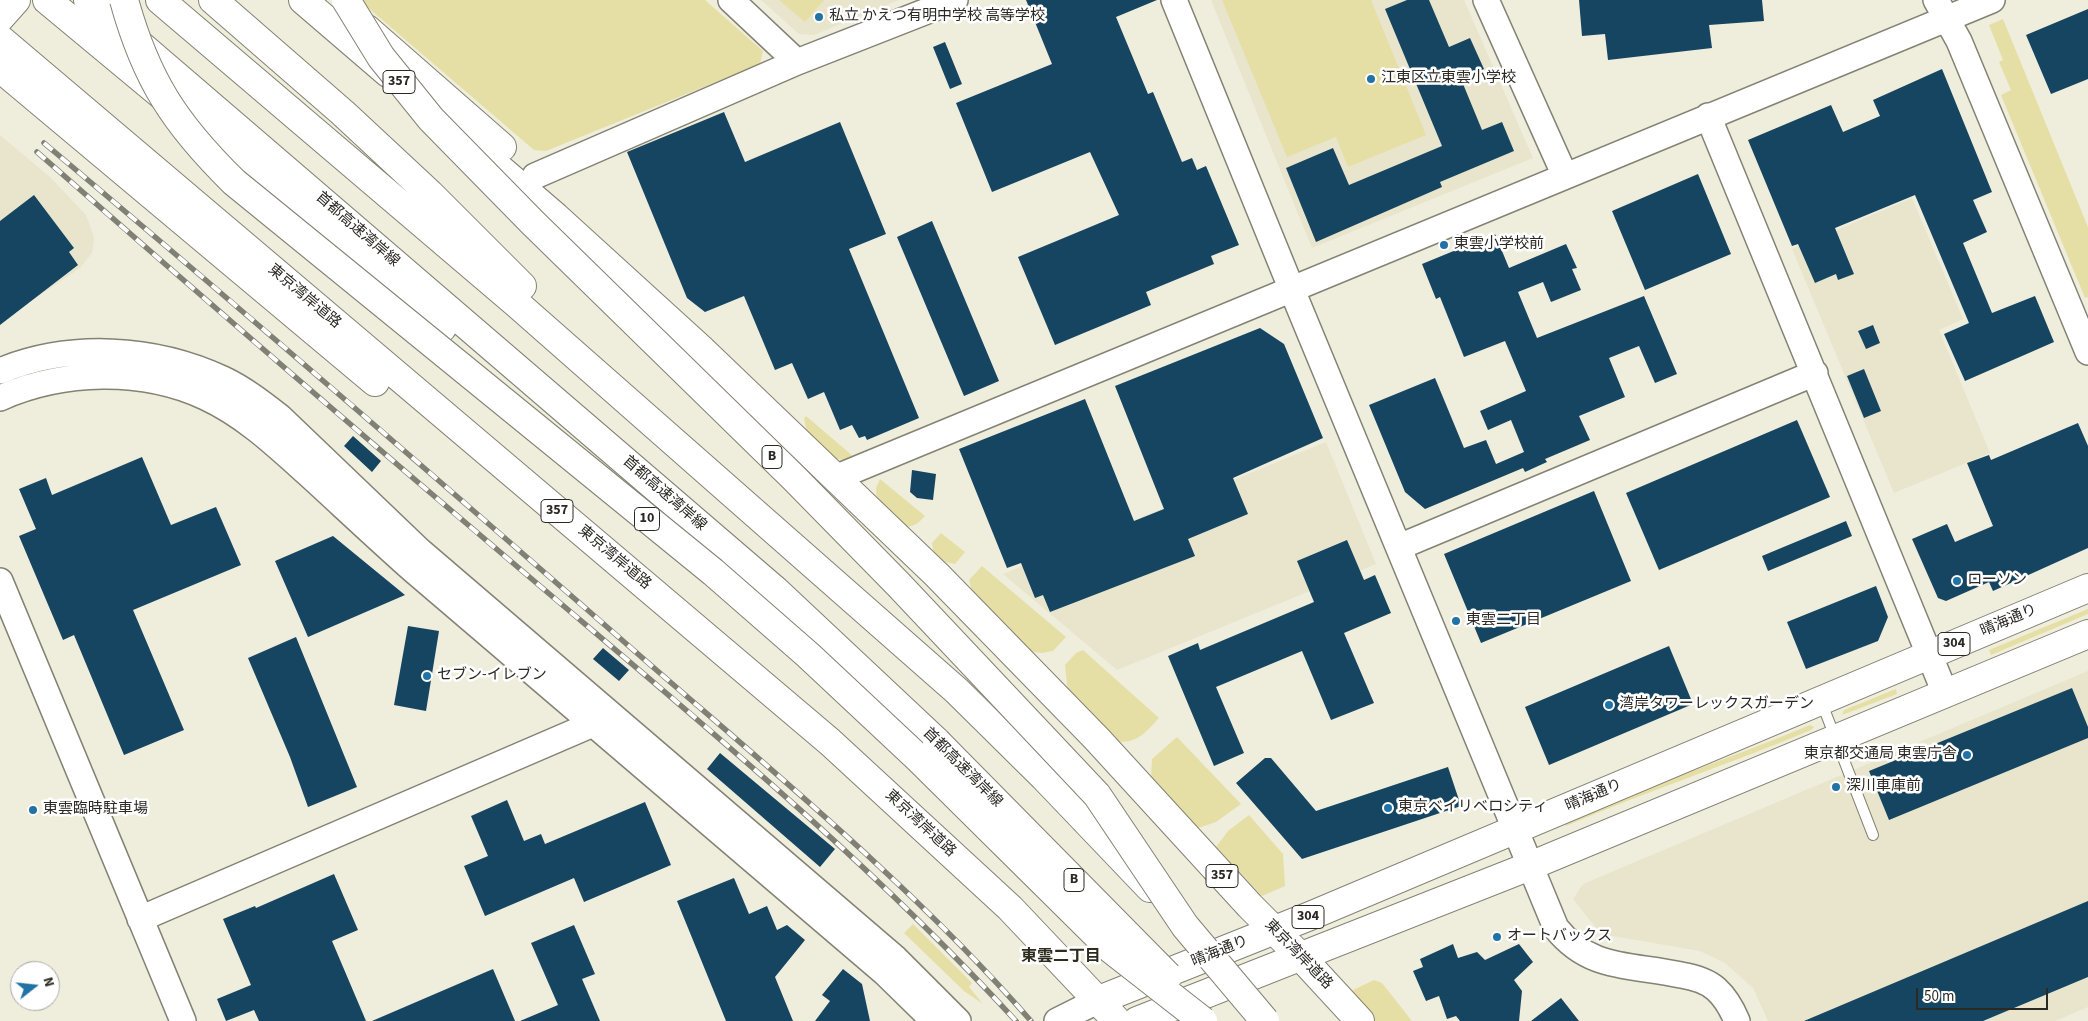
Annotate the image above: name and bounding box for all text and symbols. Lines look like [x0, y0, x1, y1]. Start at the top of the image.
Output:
place label: 私立 かえつ有明中学校 高等学校 [829, 8, 1045, 26]
marker: 私立 かえつ有明中学校 高等学校 [813, 11, 825, 23]
road number: 357 [383, 70, 415, 94]
place label: 江東区立東雲小学校 [1381, 70, 1516, 88]
marker: 江東区立東雲小学校 [1365, 73, 1377, 85]
street label: 首都高速湾岸線 [311, 189, 403, 271]
place label: 東雲小学校前 [1454, 236, 1544, 254]
marker: 東雲小学校前 [1438, 239, 1450, 251]
street label: 東京湾岸道路 [264, 261, 344, 333]
road number: B [762, 446, 782, 468]
street label: 首都高速湾岸線 [618, 453, 710, 535]
road number: 357 [541, 500, 573, 522]
road number: 10 [634, 508, 660, 530]
street label: 東京湾岸道路 [574, 522, 654, 594]
place label: ローソン [1967, 572, 2027, 590]
marker: ローソン [1951, 575, 1963, 587]
street label: 晴海通り [1978, 601, 2040, 641]
place label: 東雲二丁目 [1466, 612, 1541, 630]
marker: 東雲二丁目 [1450, 615, 1462, 627]
road number: 304 [1938, 633, 1970, 656]
place label: セブン-イレブン [437, 667, 547, 685]
marker: セブン-イレブン [421, 670, 433, 682]
place label: 湾岸タワーレックスガーデン [1619, 696, 1814, 714]
marker: 湾岸タワーレックスガーデン [1603, 699, 1615, 711]
street label: 首都高速湾岸線 [919, 725, 1005, 811]
place label: 東京都交通局 東雲庁舎 [1804, 746, 1957, 764]
marker: 東京都交通局 東雲庁舎 [1961, 749, 1973, 761]
street label: 晴海通り [1563, 776, 1625, 816]
place label: 深川車庫前 [1846, 778, 1921, 796]
marker: 深川車庫前 [1830, 781, 1842, 793]
street label: 東京湾岸道路 [881, 787, 959, 861]
place label: 東京ベイリベロシティ [1398, 799, 1548, 817]
place label: 東雲臨時駐車場 [43, 801, 148, 819]
marker: 東京ベイリベロシティ [1382, 802, 1394, 814]
marker: 東雲臨時駐車場 [27, 804, 39, 816]
road number: 357 [1206, 864, 1238, 888]
road number: B [1064, 868, 1084, 892]
road number: 304 [1292, 906, 1324, 929]
street label: 東京湾岸道路 [1260, 916, 1336, 994]
place label: オートバックス [1507, 928, 1612, 946]
marker: オートバックス [1491, 931, 1503, 943]
street label: 晴海通り [1189, 932, 1251, 972]
district label: 東雲二丁目 [1021, 947, 1101, 967]
north arrow [10, 961, 60, 1011]
text: N [38, 975, 59, 989]
scale bar [1918, 978, 2050, 1010]
text: 50 m [1924, 986, 1954, 1007]

